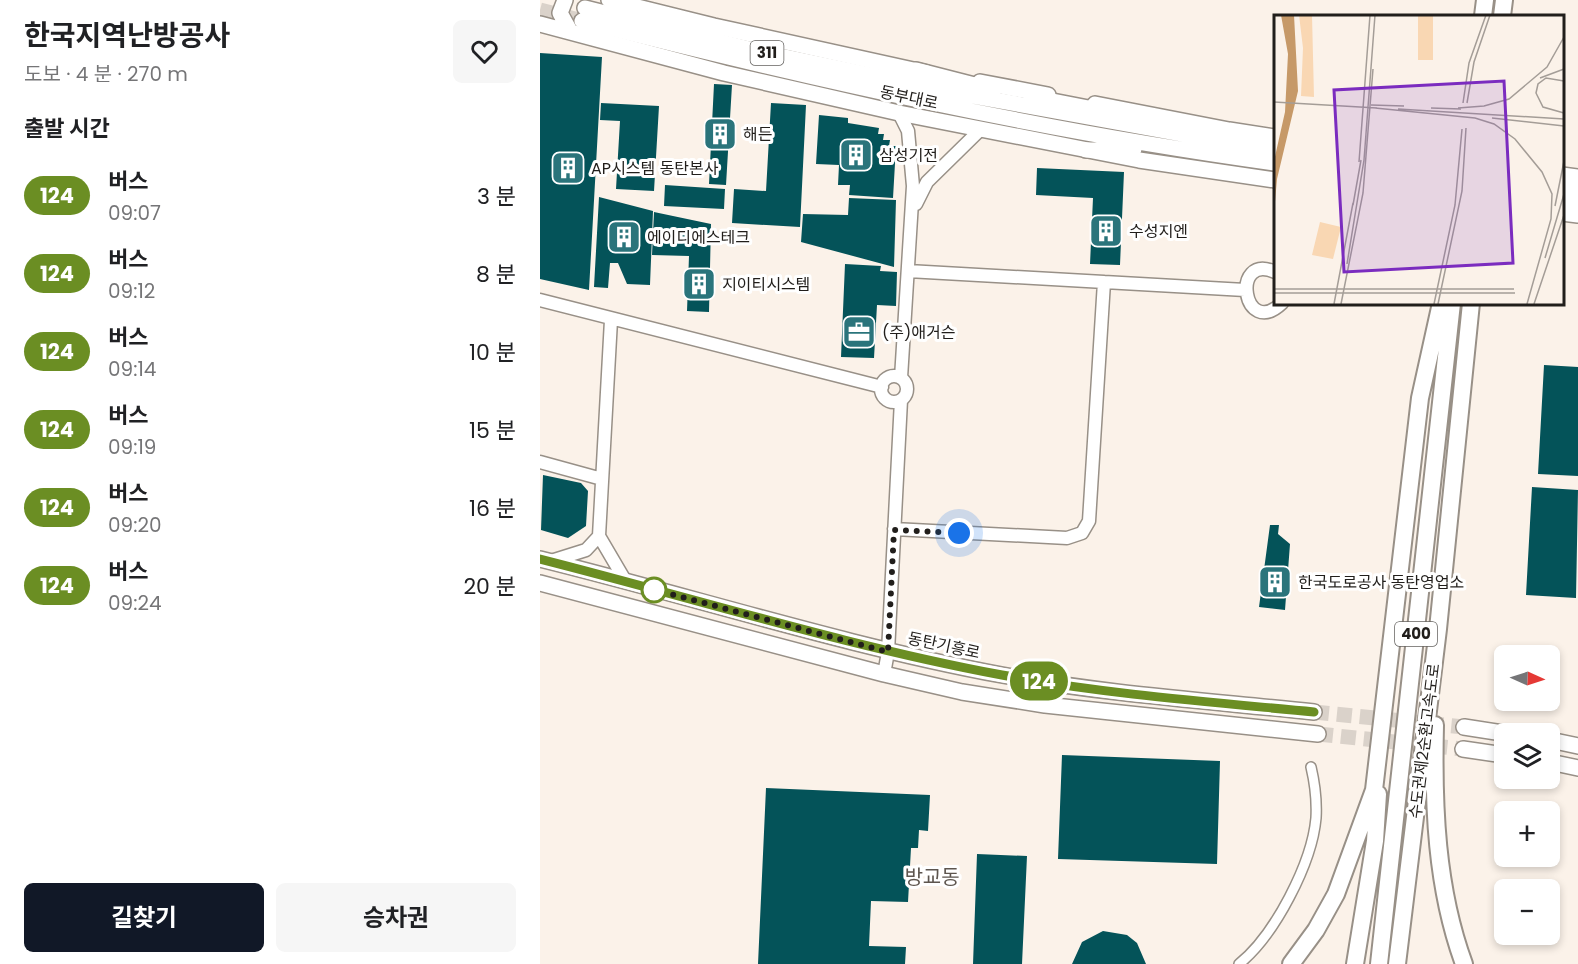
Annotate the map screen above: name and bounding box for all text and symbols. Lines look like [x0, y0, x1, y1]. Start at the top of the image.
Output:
inset map [1274, 15, 1563, 304]
text: 한국지역난방공사 [24, 16, 230, 55]
button: heart [453, 20, 516, 83]
road number: 311 [750, 41, 784, 65]
text: 도보 · 4 분 · 270 m [24, 60, 188, 88]
street label: 동부대로 [878, 80, 940, 115]
text: 출발 시간 [24, 113, 110, 144]
building icon: 해든 [702, 116, 738, 152]
place label: 해든 [743, 123, 772, 146]
building icon: 삼성기전 [838, 137, 874, 173]
place label: 삼성기전 [879, 144, 938, 167]
building icon: AP시스템 동탄본사 [550, 150, 586, 186]
place label: AP시스템 동탄본사 [591, 157, 719, 180]
text: 버스 [108, 166, 148, 197]
text: 124 [40, 181, 74, 210]
text: 3 분 [477, 181, 516, 212]
text: 09:07 [108, 199, 161, 227]
building icon: 수성지엔 [1088, 213, 1124, 249]
building icon: 에이디에스테크 [606, 219, 642, 255]
place label: 수성지엔 [1129, 220, 1188, 243]
place label: 에이디에스테크 [647, 226, 750, 249]
text: 버스 [108, 244, 148, 275]
text: 124 [40, 259, 74, 288]
text: 8 분 [476, 259, 516, 290]
building icon: 지이티시스템 [681, 266, 717, 302]
place label: 지이티시스템 [722, 273, 810, 296]
text: 09:12 [108, 277, 155, 305]
office icon: (주)애거슨 [841, 314, 877, 350]
place label: (주)애거슨 [882, 321, 955, 344]
text: 버스 [108, 322, 148, 353]
text: 124 [40, 337, 74, 366]
text: 10 분 [469, 337, 516, 368]
text: 09:14 [108, 355, 156, 383]
text: 버스 [108, 400, 148, 431]
text: 124 [40, 415, 74, 444]
text: 15 분 [469, 415, 516, 446]
text: 09:19 [108, 433, 156, 461]
text: 버스 [108, 478, 148, 509]
text: 124 [40, 493, 74, 522]
text: 16 분 [469, 493, 516, 524]
text: 09:20 [108, 511, 161, 539]
your location [944, 518, 974, 548]
text: 버스 [108, 556, 148, 587]
building icon: 한국도로공사 동탄영업소 [1257, 564, 1293, 600]
text: 124 [40, 571, 74, 600]
text: 20 분 [463, 571, 516, 602]
place label: 한국도로공사 동탄영업소 [1298, 571, 1464, 594]
unlabelled marker [641, 577, 667, 603]
text: 09:24 [108, 589, 162, 617]
road number: 400 [1395, 622, 1437, 646]
street label: 동탄기흥로 [906, 627, 983, 664]
north arrow [1494, 645, 1560, 711]
map controls [1494, 645, 1560, 945]
line badge: 124 [1004, 662, 1074, 700]
street label: 수도권제2순환고속도로 [1404, 662, 1445, 820]
text: 124 [1022, 667, 1056, 696]
button: layers [1494, 723, 1560, 789]
button: + [1494, 801, 1560, 867]
district label: 방교동 [904, 863, 960, 891]
button: − [1494, 879, 1560, 945]
button: 길찾기 [24, 883, 264, 952]
button: 승차권 [276, 883, 516, 952]

